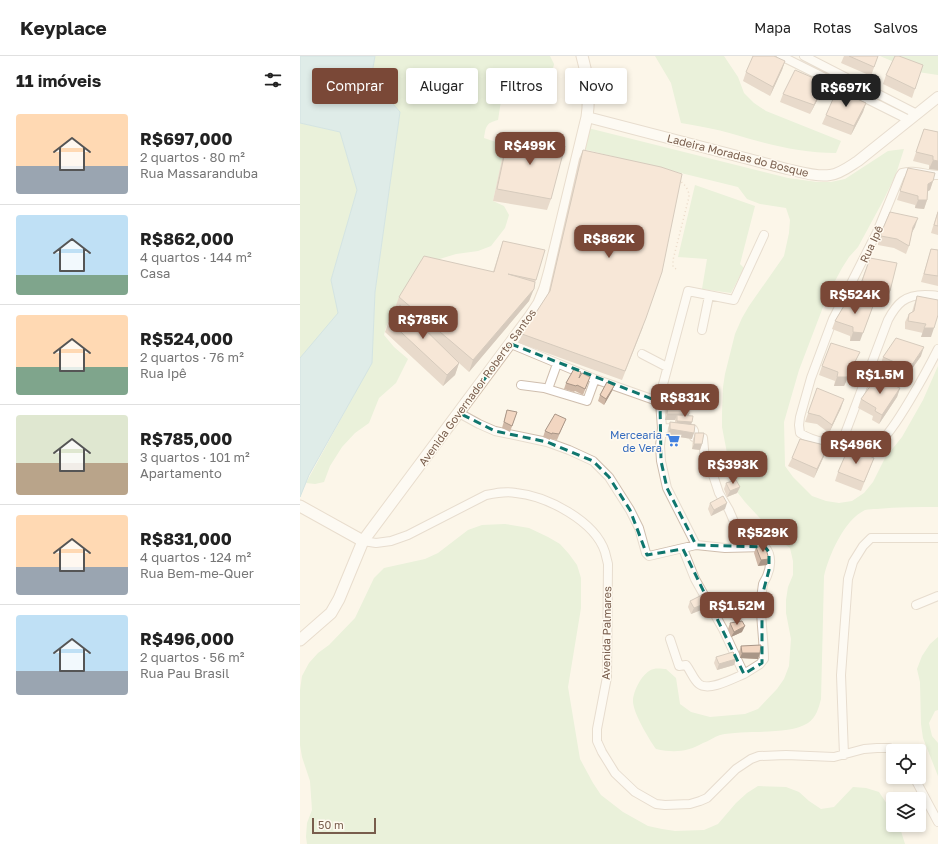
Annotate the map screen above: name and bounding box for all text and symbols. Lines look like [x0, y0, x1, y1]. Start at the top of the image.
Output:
text: Keyplace [20, 16, 107, 39]
text: Mapa [754, 19, 791, 36]
text: Rotas [813, 19, 852, 36]
text: Salvos [874, 19, 918, 36]
chip: Comprar [312, 68, 398, 104]
chip: Alugar [406, 68, 478, 104]
chip: Filtros [486, 68, 557, 104]
chip: Novo [565, 68, 627, 104]
icon: filters [262, 69, 284, 91]
text: 11 imóveis [16, 70, 101, 91]
pin: R$697K [813, 74, 879, 108]
text: R$697K [821, 79, 871, 95]
text: R$697,000 [140, 128, 233, 149]
icon: home [48, 130, 96, 178]
street label: Ladeira Moradas do Bosque [666, 131, 810, 179]
pin: R$499K [497, 132, 563, 166]
text: R$499K [504, 137, 556, 153]
text: 2 quartos · 80 m² [140, 149, 245, 165]
text: Rua Massaranduba [140, 165, 258, 181]
street label: Rua Ipê [857, 223, 885, 265]
pin: R$862K [576, 225, 642, 259]
text: R$862,000 [140, 228, 234, 249]
text: R$862K [583, 230, 635, 246]
icon: home [48, 231, 96, 279]
text: 4 quartos · 144 m² [140, 249, 252, 265]
text: Casa [140, 265, 170, 281]
pin: R$524K [822, 281, 888, 315]
text: R$524K [829, 286, 881, 302]
pin: R$785K [390, 306, 456, 340]
street label: Avenida Governador Roberto Santos [416, 306, 538, 468]
text: R$785K [398, 311, 448, 327]
text: R$524,000 [140, 328, 233, 349]
icon: home [48, 331, 96, 379]
text: 2 quartos · 76 m² [140, 349, 244, 365]
pin: R$1.5M [847, 361, 913, 395]
text: Rua Ipê [140, 365, 187, 381]
text: R$1.5M [856, 366, 904, 382]
pin: R$831K [652, 384, 718, 418]
text: R$831K [660, 389, 710, 405]
text: R$785,000 [140, 428, 232, 449]
place label: Mercearia de Vera [610, 428, 662, 454]
icon: home [48, 431, 96, 479]
pin: R$496K [823, 431, 889, 465]
supermarket icon: Mercearia de Vera [665, 432, 681, 448]
text: R$496K [830, 436, 882, 452]
text: 3 quartos · 101 m² [140, 449, 250, 465]
pin: R$393K [700, 451, 766, 485]
text: R$393K [707, 456, 759, 472]
text: Apartamento [140, 465, 222, 481]
pin: R$529K [730, 519, 796, 553]
text: R$529K [737, 524, 789, 540]
text: R$831,000 [140, 528, 232, 549]
icon: home [48, 531, 96, 579]
text: 4 quartos · 124 m² [140, 549, 251, 565]
text: Rua Bem-me-Quer [140, 565, 254, 581]
street label: Avenida Palmares [599, 586, 613, 680]
pin: R$1.52M [700, 592, 774, 626]
text: R$1.52M [709, 597, 765, 613]
text: R$496,000 [140, 628, 234, 649]
icon: home [48, 631, 96, 679]
text: 2 quartos · 56 m² [140, 649, 244, 665]
text: Rua Pau Brasil [140, 665, 229, 681]
map controls [886, 744, 926, 832]
button: locate [886, 744, 926, 784]
button: layers [886, 792, 926, 832]
scale bar [312, 816, 376, 835]
text: 50 m [318, 818, 344, 831]

